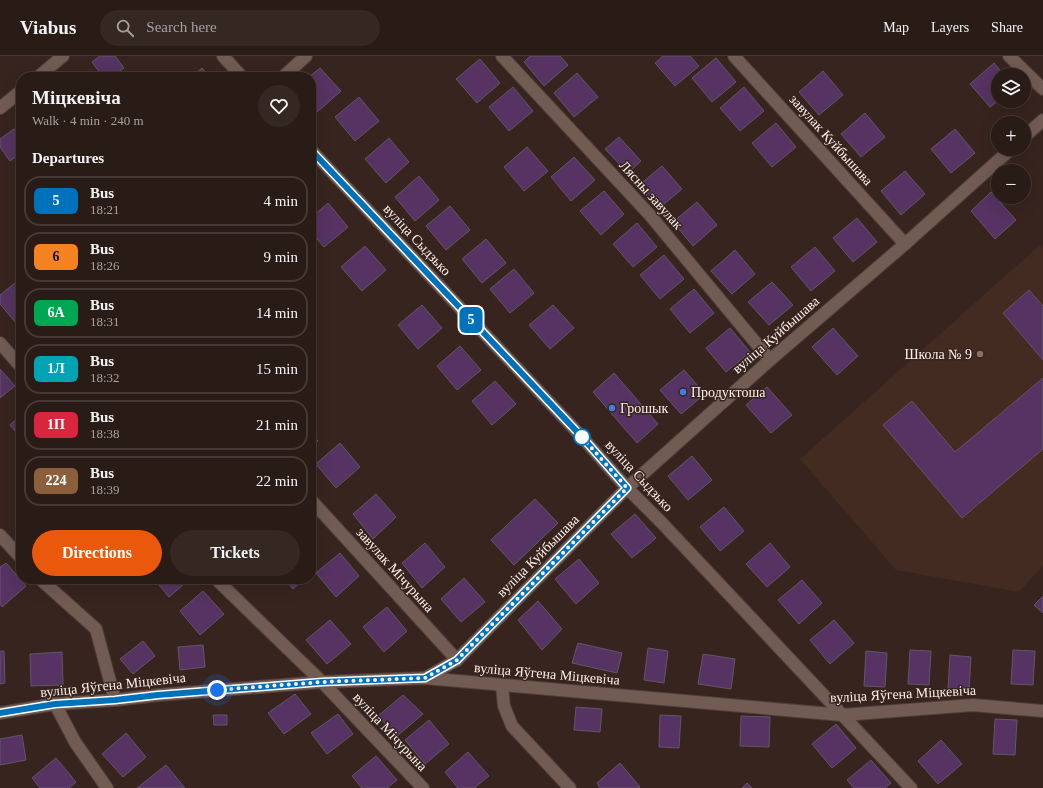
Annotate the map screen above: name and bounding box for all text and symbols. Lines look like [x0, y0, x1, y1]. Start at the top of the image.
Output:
search box [100, 10, 380, 46]
text: Viabus [20, 17, 76, 38]
icon: search [114, 17, 136, 39]
text: Search here [146, 19, 217, 35]
text: Map [883, 20, 909, 35]
text: Layers [931, 20, 969, 35]
text: Share [991, 20, 1023, 35]
map controls [991, 68, 1031, 204]
button: layers [991, 68, 1031, 108]
button: heart [258, 85, 300, 127]
text: Міцкевіча [32, 87, 121, 108]
street label: завулак Куйбышава [786, 92, 876, 189]
text: Walk · 4 min · 240 m [32, 113, 144, 128]
button: + [991, 116, 1031, 156]
text: Departures [32, 150, 104, 166]
street label: Лясны завулак [616, 158, 686, 232]
button: − [991, 164, 1031, 204]
text: Bus [90, 185, 114, 201]
text: 5 [53, 193, 60, 208]
text: 4 min [263, 193, 298, 209]
street label: вуліца Сыдзько [380, 201, 454, 279]
text: 18:21 [90, 202, 120, 217]
text: Bus [90, 241, 114, 257]
text: 6 [53, 249, 60, 264]
text: 9 min [263, 249, 298, 265]
text: 18:26 [90, 258, 120, 273]
street label: вуліца Куйбышава [730, 293, 823, 377]
text: Bus [90, 297, 114, 313]
text: 6А [47, 305, 65, 320]
text: 14 min [256, 305, 298, 321]
line badge: 5 [458, 307, 484, 333]
text: 5 [468, 312, 475, 327]
text: 18:31 [90, 314, 120, 329]
place label: Школа № 9 [904, 347, 972, 362]
marker: Школа № 9 [975, 349, 985, 359]
text: Bus [90, 353, 114, 369]
text: 1Л [47, 361, 65, 376]
text: 15 min [256, 361, 298, 377]
text: 18:32 [90, 370, 120, 385]
place label: Продуктоша [691, 385, 766, 400]
marker: Продуктоша [678, 387, 688, 397]
place label: Грошык [620, 401, 668, 416]
marker: Грошык [607, 403, 617, 413]
text: Bus [90, 409, 114, 425]
text: 1П [47, 417, 65, 432]
text: 21 min [256, 417, 298, 433]
text: 18:38 [90, 426, 120, 441]
unlabelled marker [573, 428, 591, 446]
street label: вуліца Сыдзько [602, 437, 676, 515]
text: Bus [90, 465, 114, 481]
text: 224 [46, 473, 67, 488]
text: 22 min [256, 473, 298, 489]
text: 18:39 [90, 482, 120, 497]
street label: вуліца Куйбышава [494, 511, 583, 600]
street label: завулак Мічурына [353, 525, 437, 616]
button: Directions [32, 530, 162, 576]
button: Tickets [170, 530, 300, 576]
street label: вуліца Яўгена Міцкевіча [474, 660, 621, 688]
street label: вуліца Яўгена Міцкевіча [40, 670, 187, 700]
your location [207, 680, 227, 700]
street label: вуліца Яўгена Міцкевіча [830, 683, 977, 705]
street label: вуліца Мічурына [350, 690, 430, 775]

